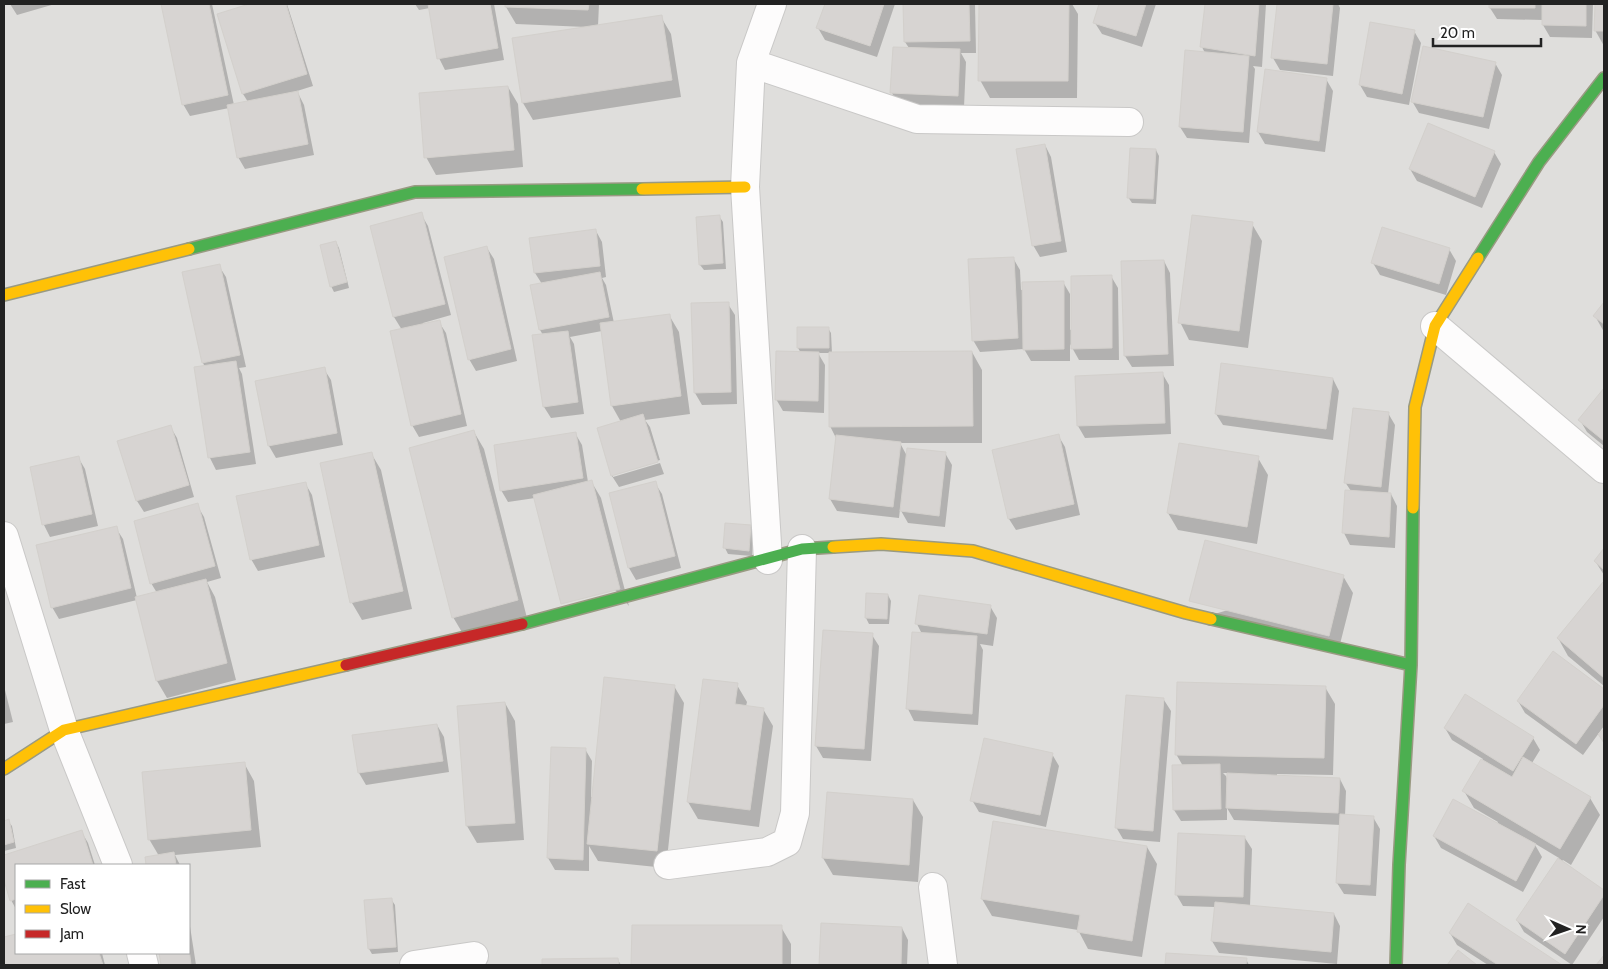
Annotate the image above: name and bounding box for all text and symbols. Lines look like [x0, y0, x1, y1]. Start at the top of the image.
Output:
scale bar [1433, 15, 1540, 47]
text: 20 m [1440, 24, 1475, 42]
legend [15, 864, 190, 954]
text: Fast [60, 875, 85, 893]
text: Slow [60, 900, 91, 918]
north arrow [1543, 904, 1593, 954]
text: N [1572, 924, 1590, 935]
text: Jam [59, 925, 84, 943]

